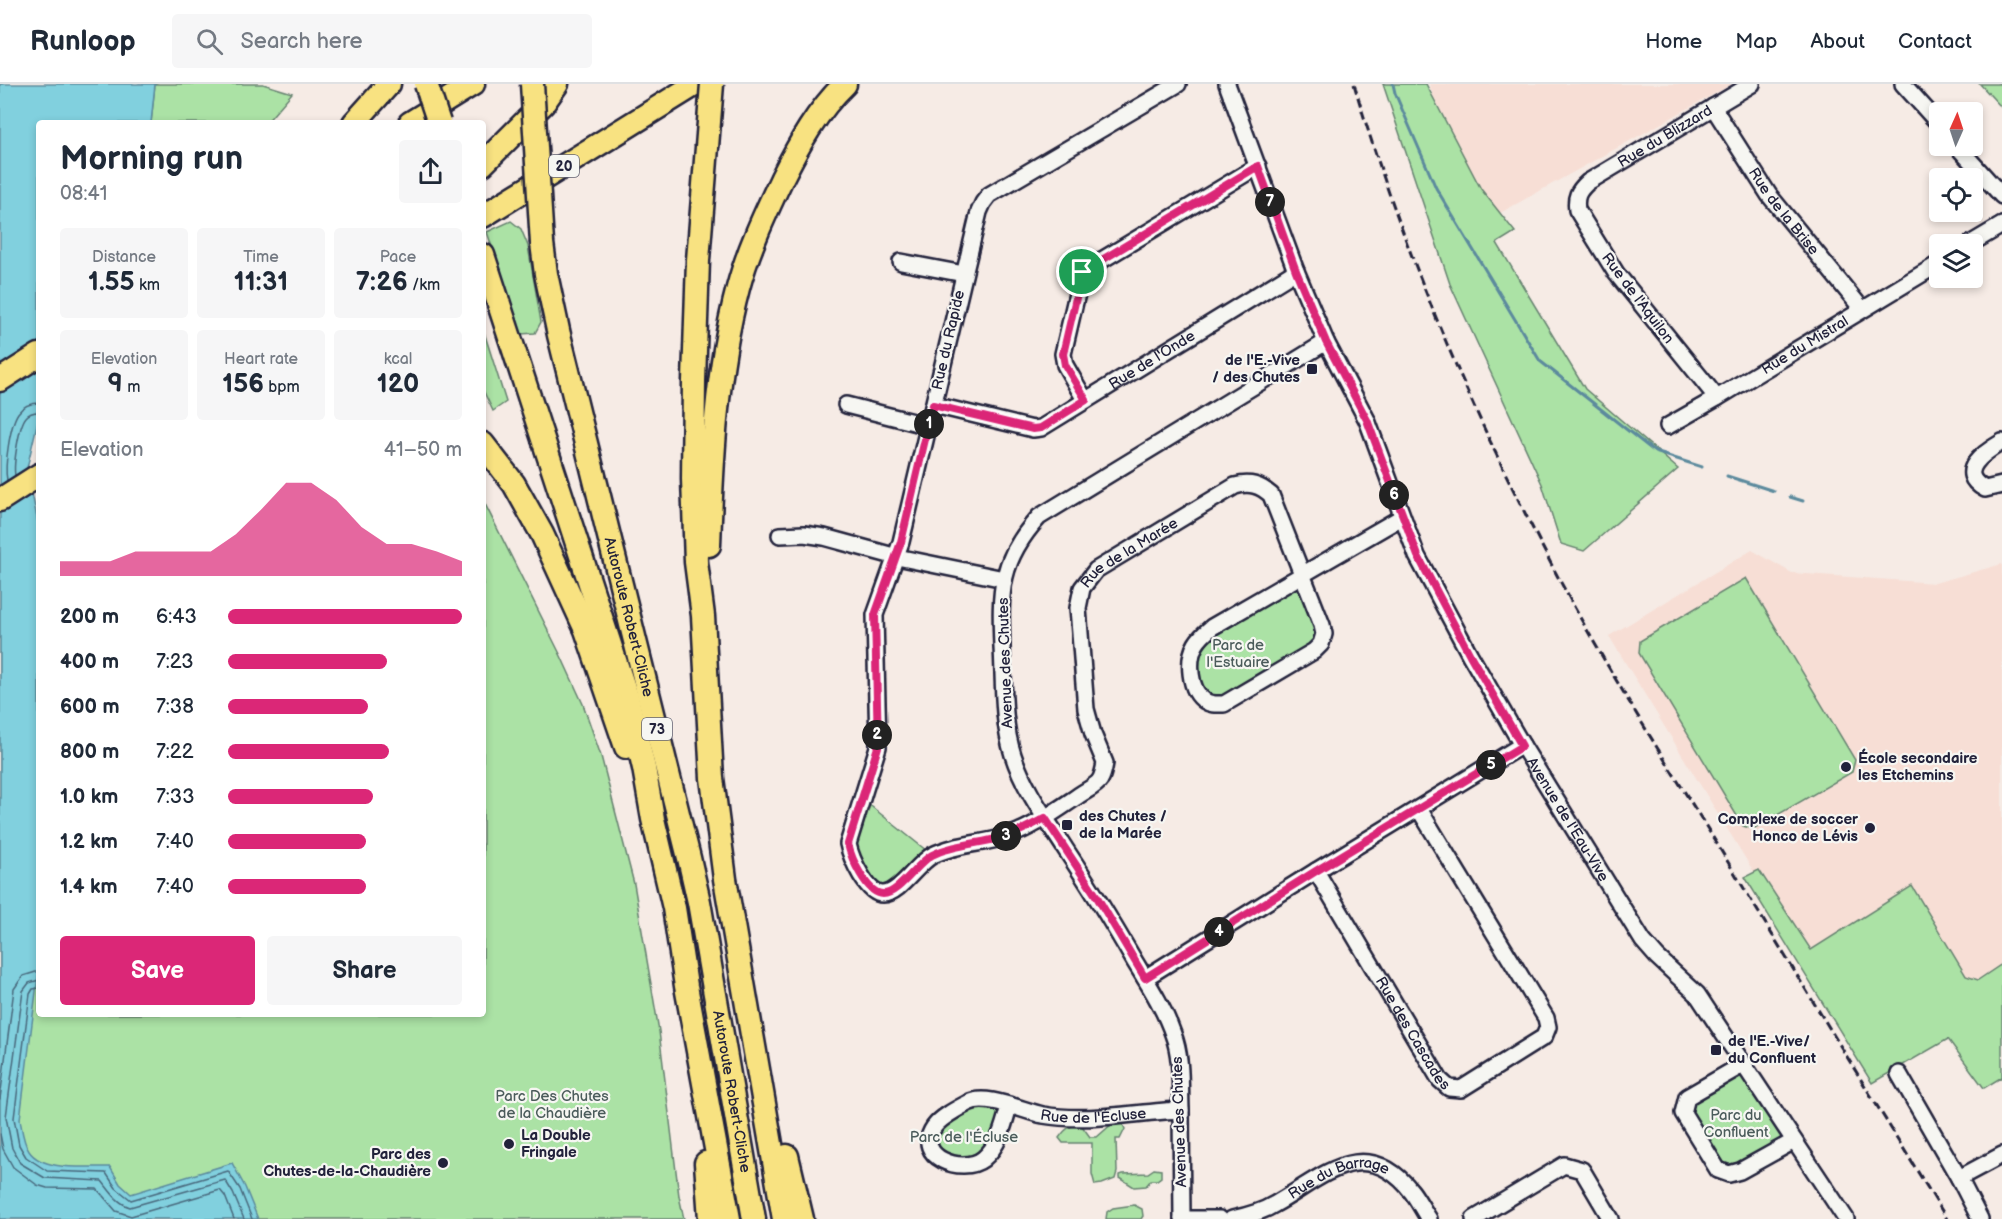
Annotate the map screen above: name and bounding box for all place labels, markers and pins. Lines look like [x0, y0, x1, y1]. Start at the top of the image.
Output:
pin: 7 [1255, 187, 1285, 217]
pin [1056, 246, 1107, 297]
place label: de l'E.-Vive / des Chutes [1212, 351, 1300, 387]
marker: de l'E.-Vive / des Chutes [1305, 362, 1319, 376]
pin: 1 [914, 409, 944, 439]
pin: 6 [1379, 480, 1409, 510]
pin: 2 [862, 720, 892, 750]
place label: École secondaire les Etchemins [1858, 748, 1978, 785]
pin: 5 [1476, 750, 1506, 780]
marker: École secondaire les Etchemins [1839, 760, 1853, 774]
place label: des Chutes / de la Marée [1079, 807, 1167, 843]
place label: Complexe de soccer Honco de Lévis [1718, 810, 1859, 846]
marker: des Chutes / de la Marée [1060, 818, 1074, 832]
pin: 3 [991, 821, 1021, 851]
marker: Complexe de soccer Honco de Lévis [1863, 821, 1877, 835]
pin: 4 [1204, 917, 1234, 947]
place label: de l'E.-Vive/ du Confluent [1728, 1032, 1816, 1068]
marker: de l'E.-Vive/ du Confluent [1709, 1043, 1723, 1057]
place label: La Double Fringale [521, 1126, 591, 1162]
marker: La Double Fringale [502, 1137, 516, 1151]
place label: Parc des Chutes-de-la-Chaudière [263, 1145, 431, 1181]
marker: Parc des Chutes-de-la-Chaudière [436, 1156, 450, 1170]

